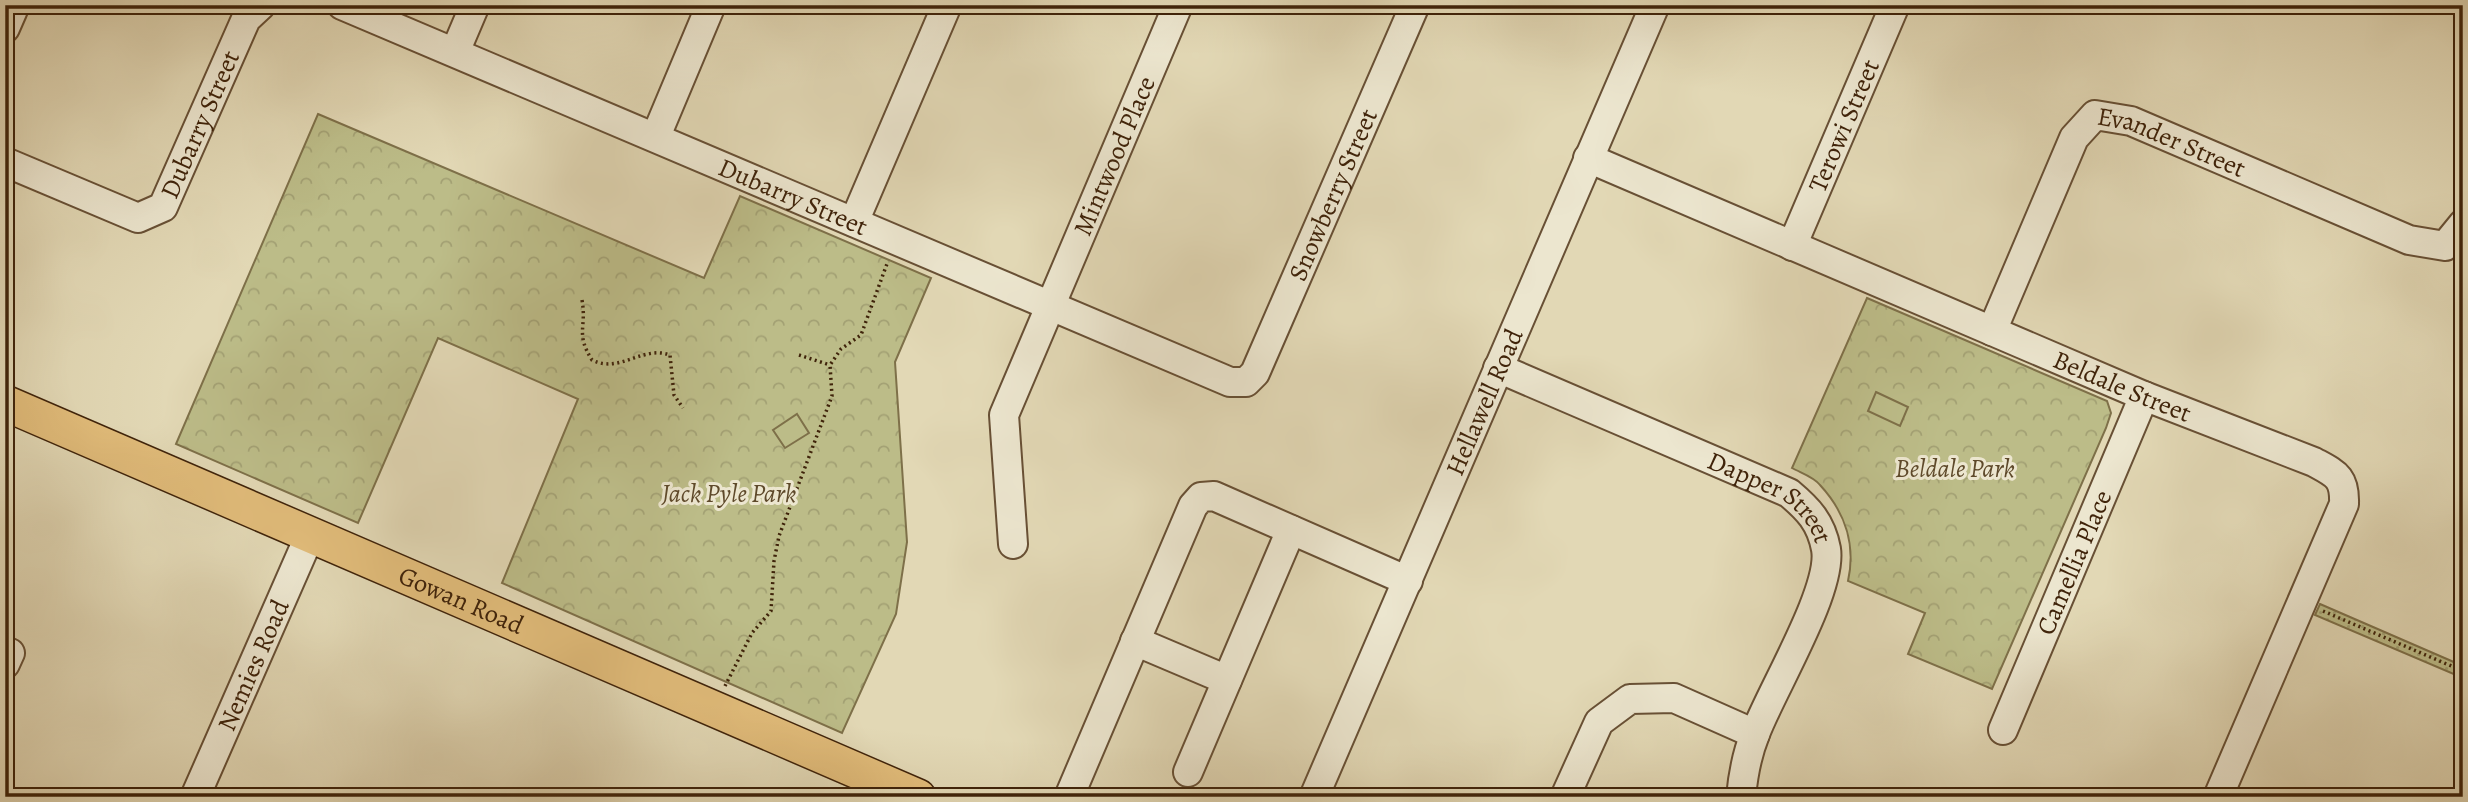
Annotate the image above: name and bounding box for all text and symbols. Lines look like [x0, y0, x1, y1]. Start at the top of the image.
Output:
street label: Dubarry Street [152, 44, 248, 204]
street label: Terowi Street [1800, 53, 1888, 198]
street label: Mintwood Place [1065, 71, 1164, 241]
street label: Evander Street [2095, 99, 2251, 186]
street label: Snowberry Street [1280, 103, 1386, 286]
street label: Dubarry Street [713, 150, 873, 244]
street label: Hellawell Road [1437, 323, 1532, 481]
street label: Beldale Street [2048, 342, 2197, 431]
street label: Dapper Street [1702, 443, 1841, 548]
park label: Beldale Park [1895, 451, 2015, 486]
park label: Jack Pyle Park [661, 476, 796, 511]
street label: Camellia Place [2028, 485, 2120, 640]
street label: Gowan Road [393, 558, 529, 643]
street label: Nemies Road [209, 594, 298, 737]

